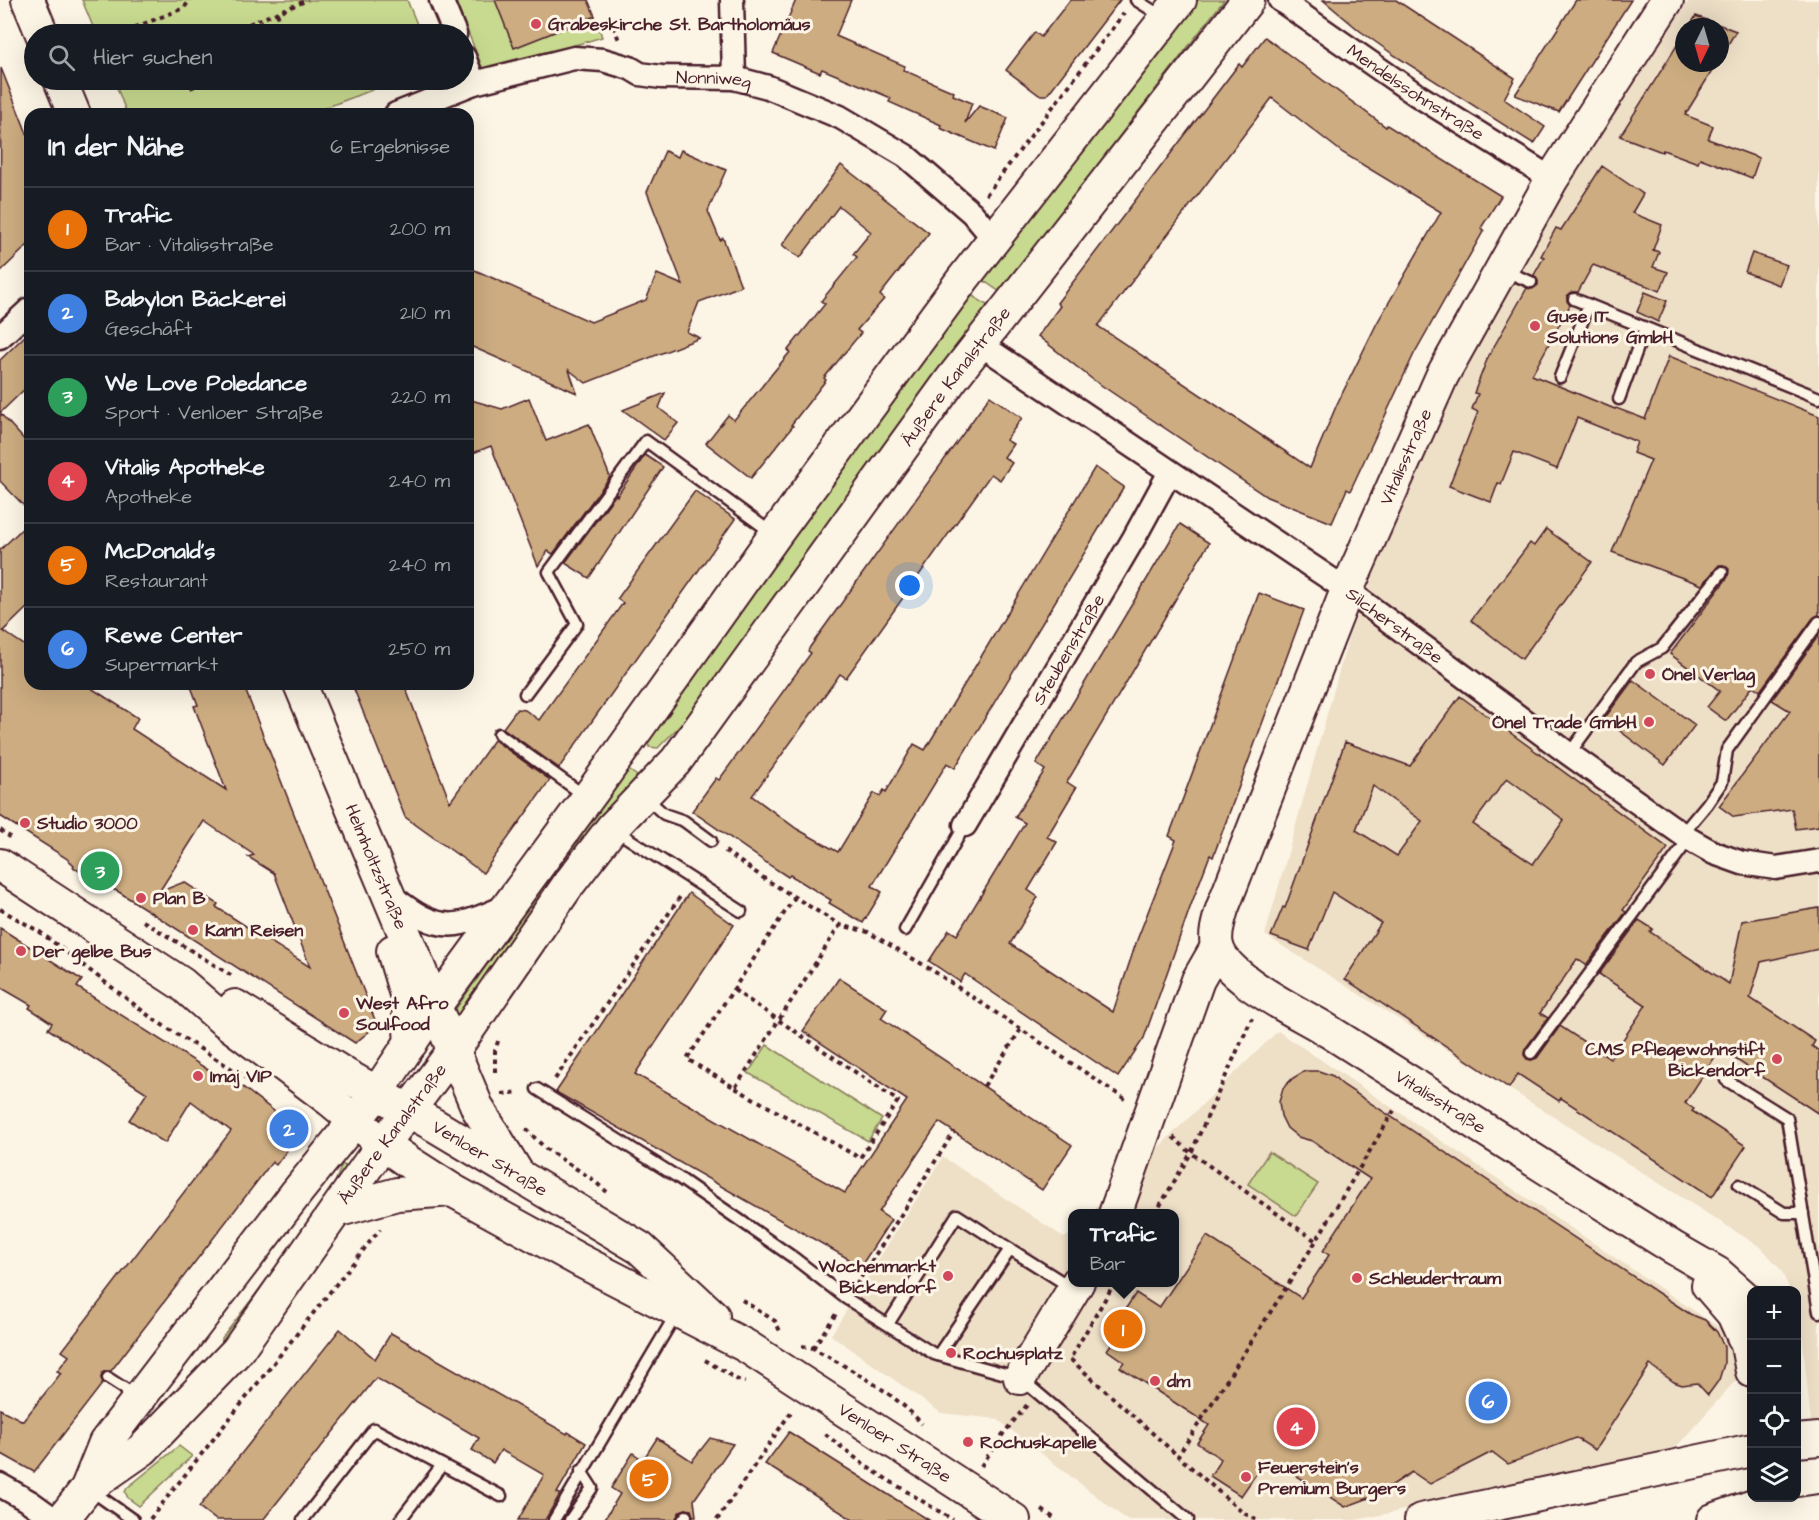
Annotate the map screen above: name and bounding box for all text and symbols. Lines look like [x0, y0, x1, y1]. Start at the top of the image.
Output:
place label: Grabeskirche St. Bartholomäus [548, 12, 810, 37]
marker: Grabeskirche St. Bartholomäus [529, 17, 543, 31]
north arrow [1675, 18, 1729, 72]
search box [24, 24, 474, 90]
street label: Mendelssohnstraße [1342, 38, 1489, 146]
icon: search [45, 41, 78, 74]
text: Hier suchen [93, 42, 212, 73]
street label: Nonniweg [676, 65, 754, 96]
text: In der Nähe [48, 129, 184, 165]
text: 6 Ergebnisse [330, 133, 450, 161]
text: Trafic [105, 200, 172, 231]
text: 1 [66, 215, 69, 243]
text: 200 m [390, 215, 450, 243]
text: Bar · Vitalisstraße [105, 231, 274, 259]
text: Babylon Bäckerei [105, 284, 285, 315]
text: 2 [62, 299, 73, 327]
text: 210 m [400, 299, 450, 327]
street label: Äußere Kanalstraße [895, 301, 1017, 451]
place label: Guse IT Solutions GmbH [1546, 304, 1674, 350]
text: Geschäft [105, 315, 192, 343]
marker: Guse IT Solutions GmbH [1528, 319, 1542, 333]
text: We Love Poledance [105, 368, 307, 399]
text: 3 [62, 383, 73, 411]
text: 220 m [391, 383, 450, 411]
text: Sport · Venloer Straße [105, 399, 323, 427]
street label: Vitalisstraße [1374, 405, 1438, 509]
text: Vitalis Apotheke [105, 452, 265, 483]
text: 4 [61, 467, 74, 495]
text: 240 m [389, 467, 450, 495]
text: Apotheke [105, 483, 192, 511]
text: McDonald's [105, 536, 215, 567]
text: 5 [60, 551, 75, 579]
text: 240 m [389, 551, 450, 579]
text: Restaurant [105, 567, 208, 595]
your location [895, 571, 924, 600]
street label: Silcherstraße [1341, 581, 1449, 670]
street label: Steubenstraße [1026, 589, 1111, 709]
text: Rewe Center [105, 620, 243, 651]
text: 6 [61, 635, 74, 663]
text: 250 m [388, 635, 450, 663]
text: Supermarkt [105, 651, 218, 679]
place label: Önel Verlag [1662, 662, 1756, 688]
marker: Önel Verlag [1643, 667, 1657, 681]
place label: Önel Trade GmbH [1492, 710, 1637, 735]
marker: Önel Trade GmbH [1642, 715, 1656, 729]
street label: Helmholtzstraße [339, 800, 414, 933]
place label: Studio 3000 [36, 811, 138, 836]
marker: Studio 3000 [18, 816, 32, 830]
pin: 3 [80, 848, 120, 894]
place label: Plan B [153, 886, 206, 911]
marker: Plan B [134, 891, 148, 905]
place label: Kann Reisen [205, 918, 303, 943]
marker: Kann Reisen [186, 923, 200, 937]
place label: Der gelbe Bus [33, 939, 151, 965]
marker: Der gelbe Bus [14, 944, 28, 958]
place label: West Afro Soulfood [355, 991, 449, 1037]
marker: West Afro Soulfood [337, 1006, 351, 1020]
place label: CMS Pflegewohnstift Bickendorf [1585, 1037, 1766, 1083]
marker: CMS Pflegewohnstift Bickendorf [1770, 1052, 1784, 1066]
street label: Äußere Kanalstraße [332, 1058, 452, 1209]
street label: Vitalisstraße [1390, 1063, 1491, 1140]
place label: Imaj VIP [210, 1064, 272, 1089]
marker: Imaj VIP [191, 1069, 205, 1083]
pin: 2 [270, 1106, 308, 1152]
street label: Venloer Straße [428, 1114, 553, 1203]
popup [1068, 1209, 1179, 1287]
text: Trafic [1090, 1219, 1157, 1250]
text: Bar [1090, 1250, 1125, 1278]
place label: Wochenmarkt Bickendorf [817, 1254, 937, 1300]
place label: Schleudertraum [1368, 1266, 1502, 1291]
marker: Wochenmarkt Bickendorf [941, 1269, 955, 1283]
marker: Schleudertraum [1350, 1271, 1364, 1285]
map controls [1747, 1286, 1801, 1502]
button: + [1747, 1286, 1801, 1340]
pin: 1 [1104, 1306, 1142, 1352]
button: − [1747, 1340, 1801, 1394]
place label: Rochusplatz [963, 1341, 1064, 1366]
marker: Rochusplatz [944, 1346, 958, 1360]
place label: dm [1166, 1369, 1191, 1394]
marker: dm [1148, 1374, 1162, 1388]
pin: 6 [1468, 1378, 1508, 1424]
button: locate [1747, 1394, 1801, 1448]
street label: Venloer Straße [834, 1397, 957, 1489]
pin: 4 [1276, 1404, 1316, 1450]
place label: Rochuskapelle [980, 1430, 1097, 1455]
marker: Rochuskapelle [961, 1435, 975, 1449]
button: layers [1747, 1448, 1801, 1502]
place label: Feuerstein's Premium Burgers [1258, 1455, 1406, 1502]
pin: 5 [630, 1456, 668, 1502]
marker: Feuerstein's Premium Burgers [1239, 1470, 1253, 1484]

